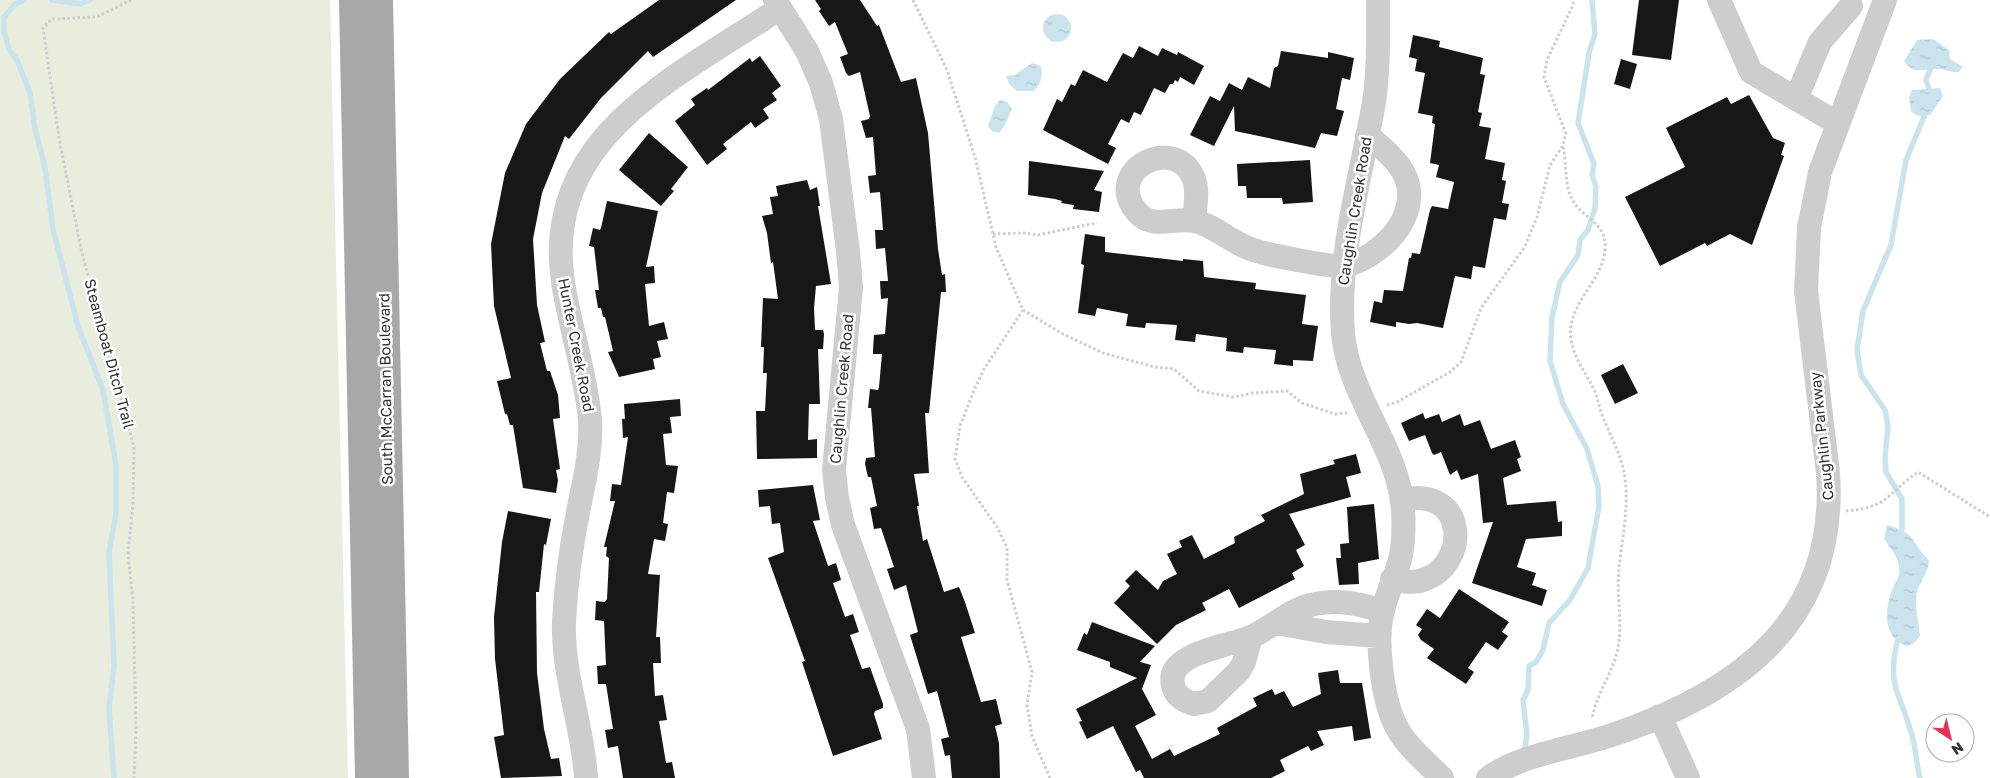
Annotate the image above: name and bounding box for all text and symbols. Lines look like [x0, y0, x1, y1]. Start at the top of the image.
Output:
street label: Caughlin Creek Road [1333, 135, 1375, 286]
street label: Hunter Creek Road [555, 276, 599, 413]
street label: Steamboat Ditch Trail [81, 277, 139, 431]
street label: South McCarran Boulevard [374, 293, 396, 485]
street label: Caughlin Creek Road [825, 313, 857, 465]
street label: Caughlin Parkway [1805, 370, 1837, 501]
north arrow [1925, 713, 1975, 763]
text: N [1949, 739, 1967, 759]

